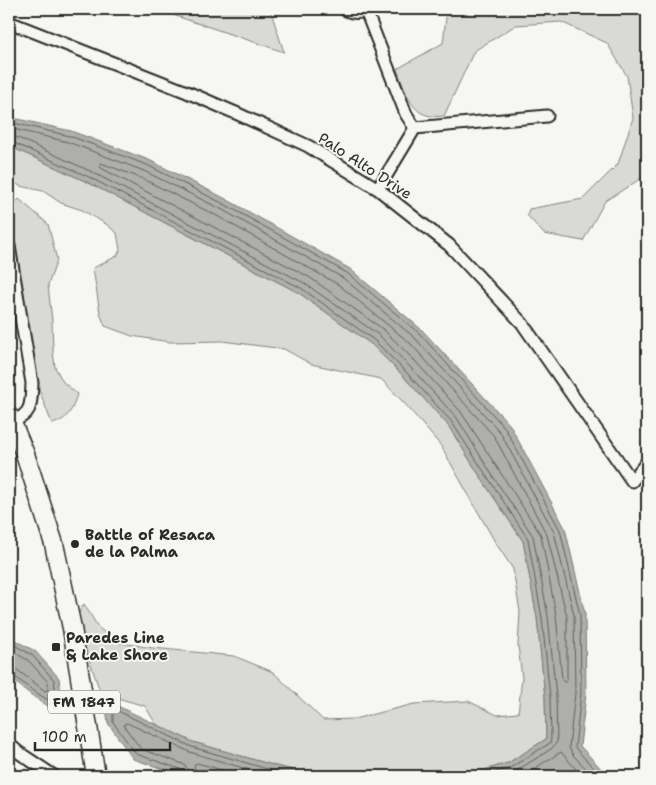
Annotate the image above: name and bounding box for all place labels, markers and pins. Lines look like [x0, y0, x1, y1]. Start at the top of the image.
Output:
place label: Battle of Resaca de la Palma [85, 525, 216, 562]
marker: Battle of Resaca de la Palma [69, 538, 81, 550]
place label: Paredes Line & Lake Shore [66, 628, 168, 665]
marker: Paredes Line & Lake Shore [50, 641, 62, 653]

